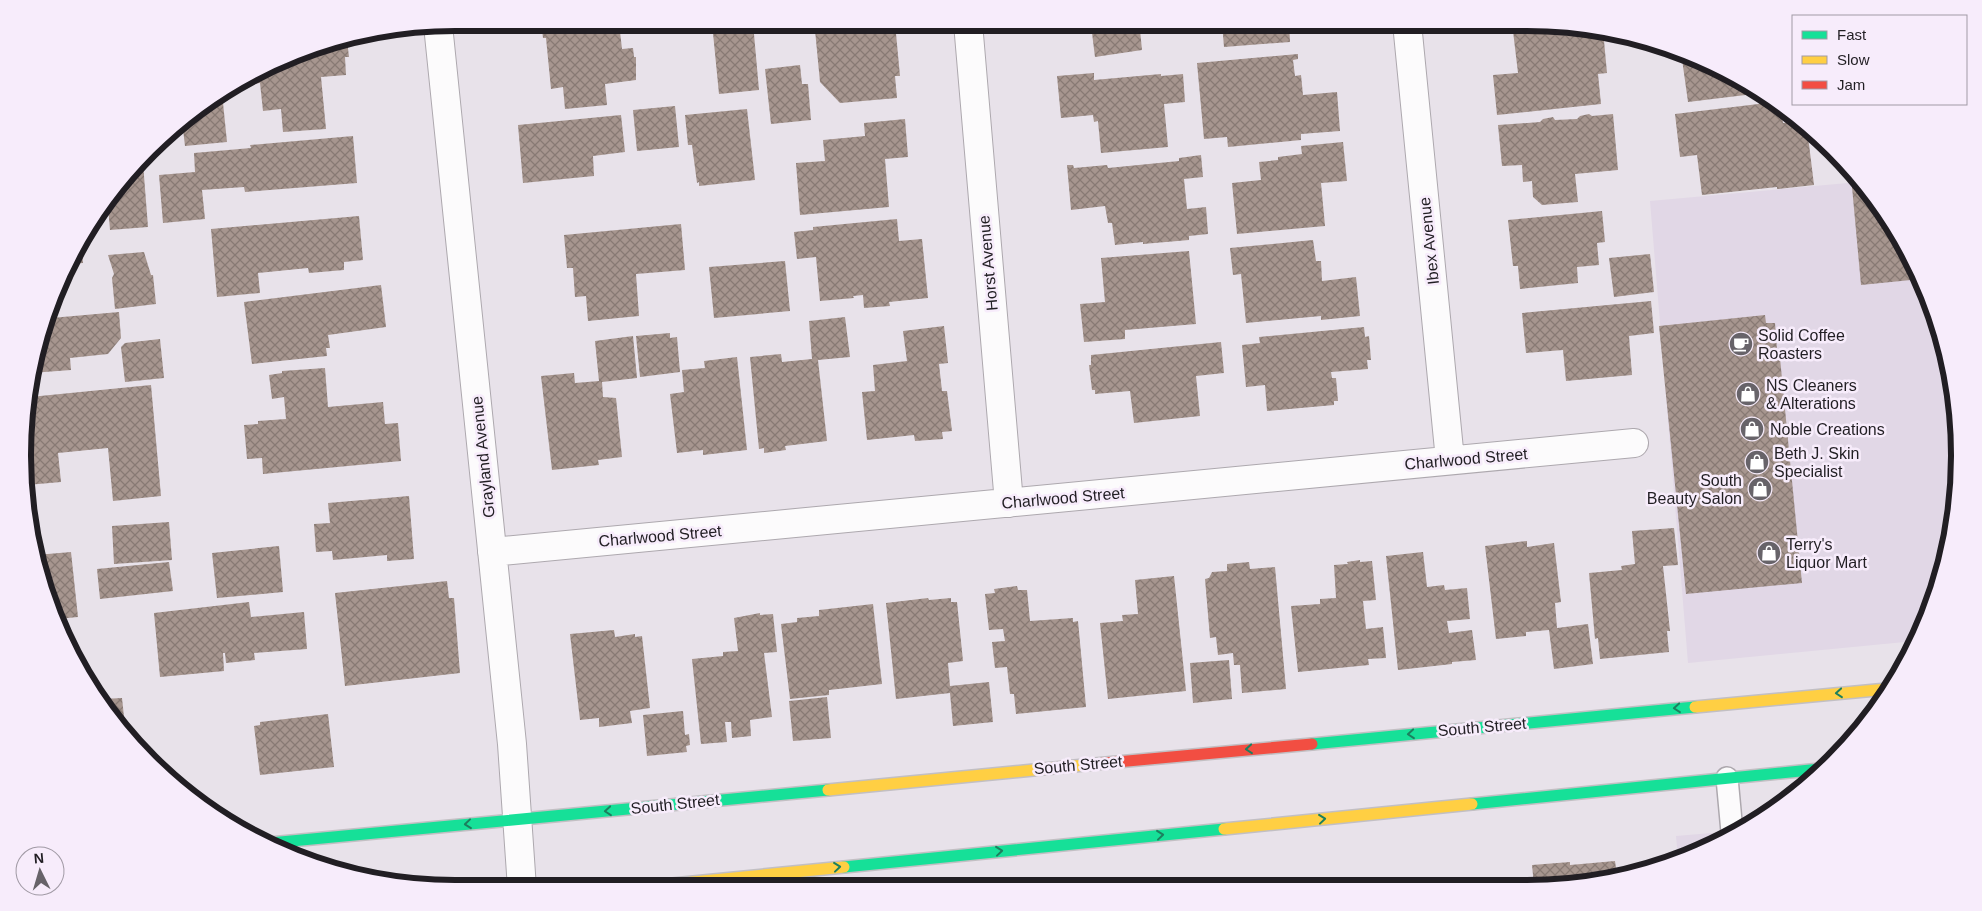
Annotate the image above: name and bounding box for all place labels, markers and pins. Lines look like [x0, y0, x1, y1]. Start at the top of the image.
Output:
place label: Solid Coffee Roasters [1758, 327, 1845, 362]
cafe icon: Solid Coffee Roasters [1728, 331, 1754, 357]
place label: NS Cleaners & Alterations [1766, 377, 1857, 412]
shop icon: NS Cleaners & Alterations [1735, 381, 1761, 407]
shop icon: Noble Creations [1739, 416, 1765, 442]
place label: Noble Creations [1770, 421, 1885, 438]
place label: Beth J. Skin Specialist [1774, 445, 1859, 480]
shop icon: Beth J. Skin Specialist [1744, 449, 1770, 475]
place label: South Beauty Salon [1647, 472, 1742, 507]
shop icon: South Beauty Salon [1747, 476, 1773, 502]
place label: Terry's Liquor Mart [1786, 536, 1867, 571]
shop icon: Terry's Liquor Mart [1756, 540, 1782, 566]

